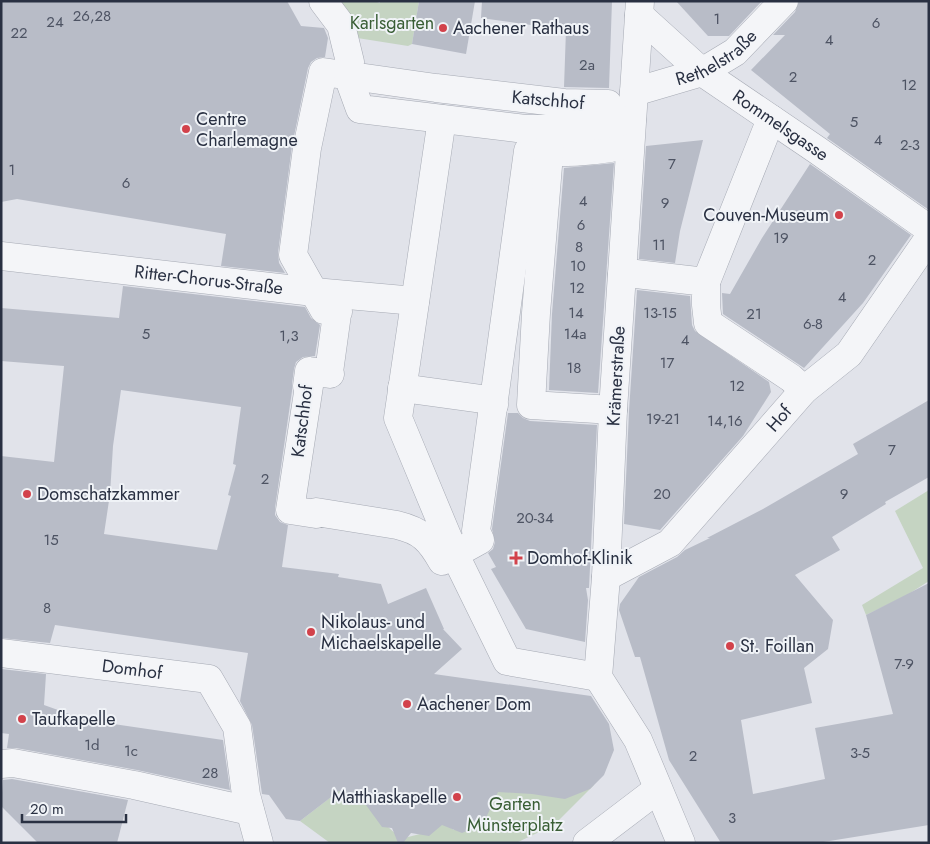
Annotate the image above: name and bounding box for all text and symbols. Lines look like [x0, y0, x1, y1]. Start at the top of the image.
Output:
house number: 26,28 [73, 5, 111, 27]
house number: 1 [714, 8, 720, 30]
park label: Karlsgarten [350, 10, 434, 36]
house number: 24 [46, 11, 64, 33]
house number: 6 [872, 12, 880, 34]
place label: Aachener Rathaus [453, 15, 589, 41]
house number: 22 [10, 22, 28, 44]
marker: Aachener Rathaus [437, 22, 449, 34]
street label: Rethelstraße [672, 24, 763, 92]
house number: 4 [825, 29, 834, 51]
house number: 2a [579, 54, 595, 76]
house number: 2 [789, 66, 797, 88]
house number: 12 [901, 74, 917, 96]
street label: Rommelsgasse [727, 83, 834, 167]
street label: Katschhof [511, 84, 586, 116]
place label: Centre Charlemagne [196, 106, 298, 153]
house number: 5 [850, 111, 858, 133]
marker: Centre Charlemagne [180, 123, 192, 135]
house number: 4 [874, 129, 883, 151]
house number: 2-3 [900, 134, 920, 156]
house number: 7 [668, 153, 676, 175]
house number: 1 [9, 159, 15, 181]
house number: 6 [122, 172, 130, 194]
house number: 4 [579, 190, 588, 212]
house number: 9 [661, 192, 669, 214]
place label: Couven-Museum [703, 202, 829, 228]
marker: Couven-Museum [833, 209, 845, 221]
house number: 6 [577, 214, 585, 236]
house number: 19 [773, 227, 789, 249]
house number: 11 [652, 234, 666, 256]
house number: 8 [575, 236, 583, 258]
house number: 2 [868, 249, 876, 271]
house number: 10 [570, 255, 586, 277]
street label: Ritter-Chorus-Straße [133, 258, 284, 301]
house number: 12 [569, 277, 585, 299]
house number: 4 [838, 286, 847, 308]
house number: 14 [568, 302, 584, 324]
house number: 13-15 [643, 302, 677, 324]
house number: 21 [746, 303, 762, 325]
house number: 6-8 [803, 313, 823, 335]
house number: 5 [142, 323, 150, 345]
house number: 14a [564, 323, 586, 345]
house number: 1,3 [279, 325, 299, 347]
street label: Krämerstraße [600, 325, 632, 427]
house number: 4 [681, 329, 690, 351]
house number: 17 [660, 352, 674, 374]
house number: 18 [567, 357, 581, 379]
house number: 12 [729, 375, 745, 397]
street label: Katschhof [285, 382, 319, 459]
street label: Hof [760, 399, 799, 438]
house number: 19-21 [646, 408, 680, 430]
house number: 14,16 [707, 410, 743, 432]
house number: 7 [888, 439, 896, 461]
house number: 2 [261, 468, 269, 490]
place label: Domschatzkammer [37, 481, 181, 507]
house number: 20 [653, 483, 671, 505]
house number: 9 [840, 483, 848, 505]
marker: Domschatzkammer [21, 488, 33, 500]
house number: 20-34 [516, 507, 554, 529]
house number: 15 [43, 529, 59, 551]
place label: Domhof-Klinik [527, 545, 632, 571]
marker: Domhof-Klinik [509, 551, 523, 565]
house number: 8 [43, 597, 51, 619]
place label: Nikolaus- und Michaelskapelle [321, 609, 441, 656]
marker: Nikolaus- und Michaelskapelle [305, 626, 317, 638]
place label: St. Foillan [740, 633, 814, 659]
marker: St. Foillan [724, 640, 736, 652]
street label: Domhof [100, 653, 164, 686]
house number: 7-9 [894, 653, 914, 675]
place label: Aachener Dom [417, 691, 531, 717]
marker: Aachener Dom [401, 698, 413, 710]
place label: Taufkapelle [32, 706, 115, 732]
marker: Taufkapelle [16, 713, 28, 725]
house number: 1d [84, 734, 100, 756]
house number: 1c [124, 740, 138, 762]
house number: 3-5 [850, 742, 870, 764]
house number: 2 [689, 745, 697, 767]
house number: 28 [202, 762, 218, 784]
place label: Matthiaskapelle [331, 784, 447, 810]
marker: Matthiaskapelle [451, 791, 463, 803]
park label: Garten Münsterplatz [467, 791, 564, 838]
scale bar [22, 792, 126, 824]
text: 20 m [30, 798, 64, 820]
house number: 3 [728, 807, 736, 829]

